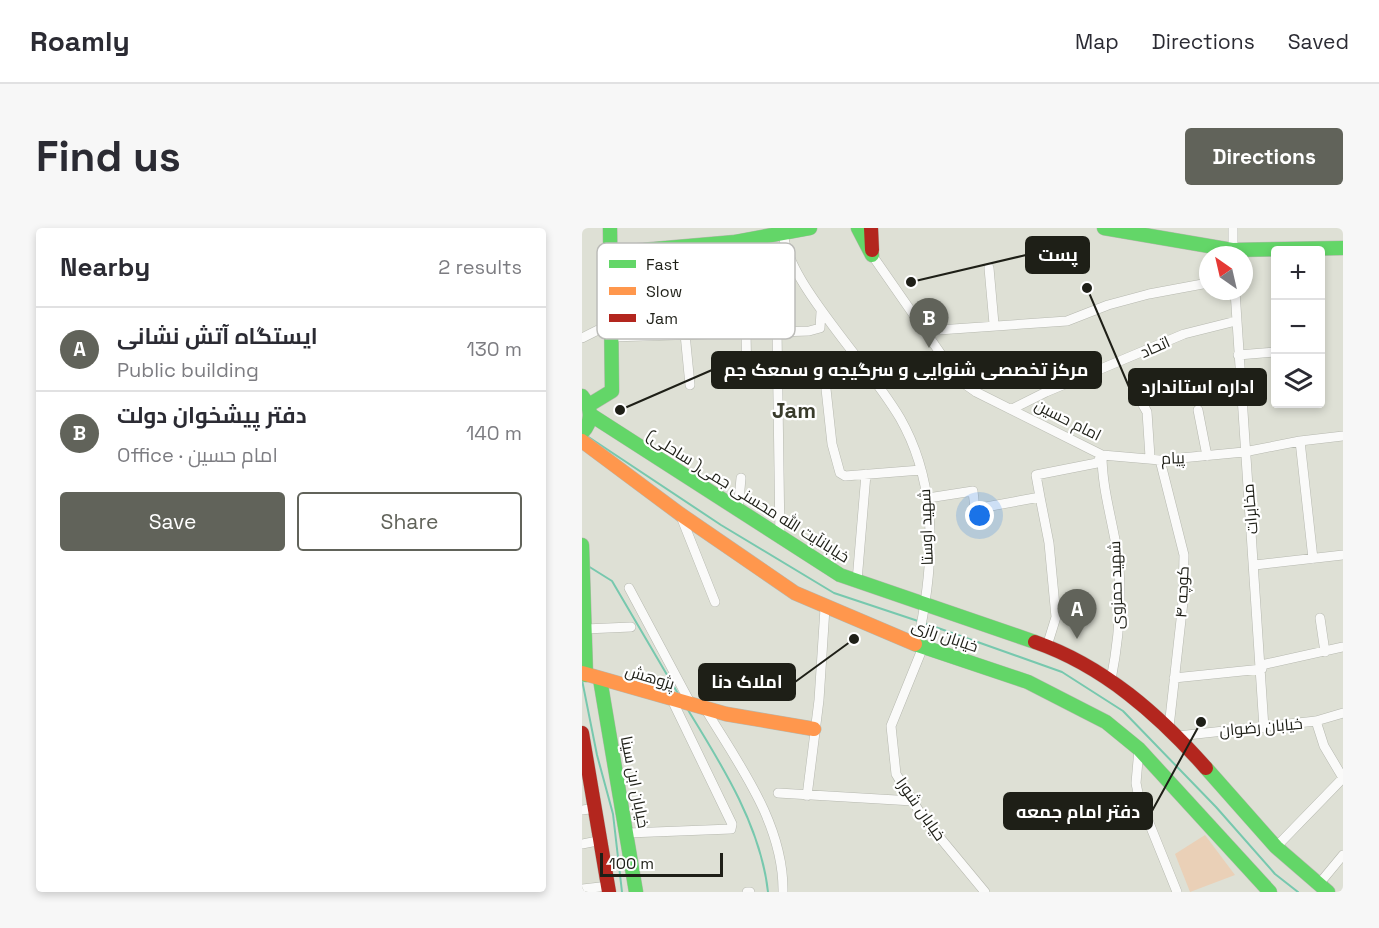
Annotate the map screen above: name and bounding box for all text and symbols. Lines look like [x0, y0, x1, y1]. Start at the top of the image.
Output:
text: Roamly [30, 23, 130, 59]
text: Map [1075, 28, 1119, 55]
text: Directions [1152, 28, 1255, 55]
text: Saved [1288, 28, 1349, 55]
button: Directions [1185, 128, 1343, 185]
text: Find us [36, 130, 181, 183]
callout: پست [1026, 237, 1089, 273]
legend [597, 243, 795, 339]
text: پست [1038, 243, 1078, 267]
north arrow [1199, 246, 1253, 300]
map controls [1271, 246, 1325, 408]
button: + [1271, 246, 1325, 300]
text: Nearby [60, 250, 150, 284]
text: 2 results [438, 254, 522, 280]
text: Fast [646, 254, 679, 275]
text: Slow [646, 281, 682, 302]
pin: B [910, 298, 948, 348]
button: − [1271, 300, 1325, 354]
text: Jam [646, 308, 678, 329]
text: ایستگاه آتش نشانی [117, 322, 318, 350]
street label: اتحاد [1137, 331, 1173, 363]
text: A [73, 336, 86, 362]
text: 130 m [466, 336, 522, 362]
callout: مرکز تخصصی شنوایی و سرگیجه و سمعک جم [712, 352, 1101, 388]
button: layers [1271, 354, 1325, 408]
text: Public building [117, 357, 259, 383]
text: مرکز تخصصی شنوایی و سرگیجه و سمعک جم [724, 358, 1088, 382]
callout: اداره استاندارد [1129, 369, 1266, 405]
text: اداره استاندارد [1141, 375, 1255, 398]
street label: امام حسین [1031, 394, 1105, 447]
district label: Jam [772, 396, 816, 424]
text: دفتر پیشخوان دولت [117, 401, 307, 429]
text: B [73, 420, 86, 446]
text: 140 m [466, 420, 522, 446]
street label: خیابانآیت الله محسنی جمی( ساحلی) [643, 425, 853, 567]
text: Office · امام حسین [117, 442, 278, 468]
street label: پیام [1161, 447, 1186, 470]
street label: مخابرات [1237, 483, 1263, 535]
street label: شهید اوستا [914, 488, 938, 566]
button: Save [60, 492, 285, 551]
button: Share [297, 492, 522, 551]
your location [965, 501, 994, 530]
street label: شهید حمزوی [1104, 540, 1128, 630]
street label: کوچه ۴ [1170, 565, 1195, 619]
pin: A [1058, 590, 1096, 639]
street label: خیابان رازی [909, 615, 981, 657]
street label: پژوهش [622, 660, 678, 696]
callout: املاک دنا [699, 664, 795, 700]
text: املاک دنا [711, 670, 783, 693]
street label: خیابان رضوان [1218, 713, 1304, 741]
street label: خیابان ابن سینا [616, 734, 654, 830]
street label: خیابان شورا [891, 773, 951, 845]
callout: دفتر امام جمعه [1004, 793, 1152, 829]
text: دفتر امام جمعه [1016, 800, 1140, 824]
scale bar [600, 850, 723, 878]
text: 100 m [609, 853, 654, 874]

